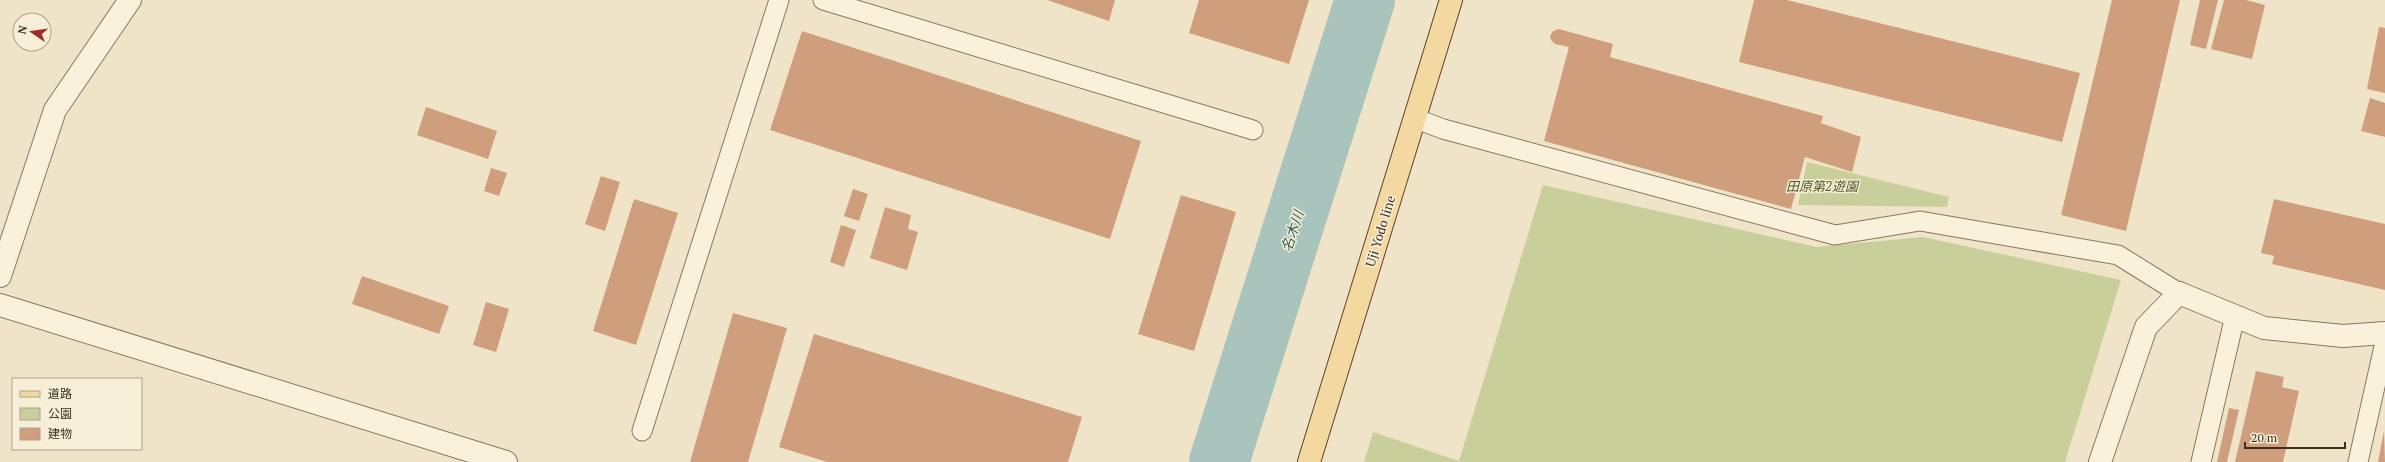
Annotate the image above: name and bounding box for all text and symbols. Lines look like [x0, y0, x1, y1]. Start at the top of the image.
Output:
north arrow [12, 12, 52, 52]
text: N [14, 23, 30, 35]
park label: 田原第2遊園 [1786, 177, 1860, 195]
street label: Uji Yodo line [1361, 193, 1399, 269]
water label: 名木川 [1276, 206, 1308, 254]
legend [12, 378, 142, 450]
text: 道路 [48, 386, 72, 401]
text: 公園 [48, 406, 72, 421]
scale bar [2245, 424, 2345, 450]
text: 建物 [48, 426, 72, 441]
text: 20 m [2251, 430, 2278, 445]

